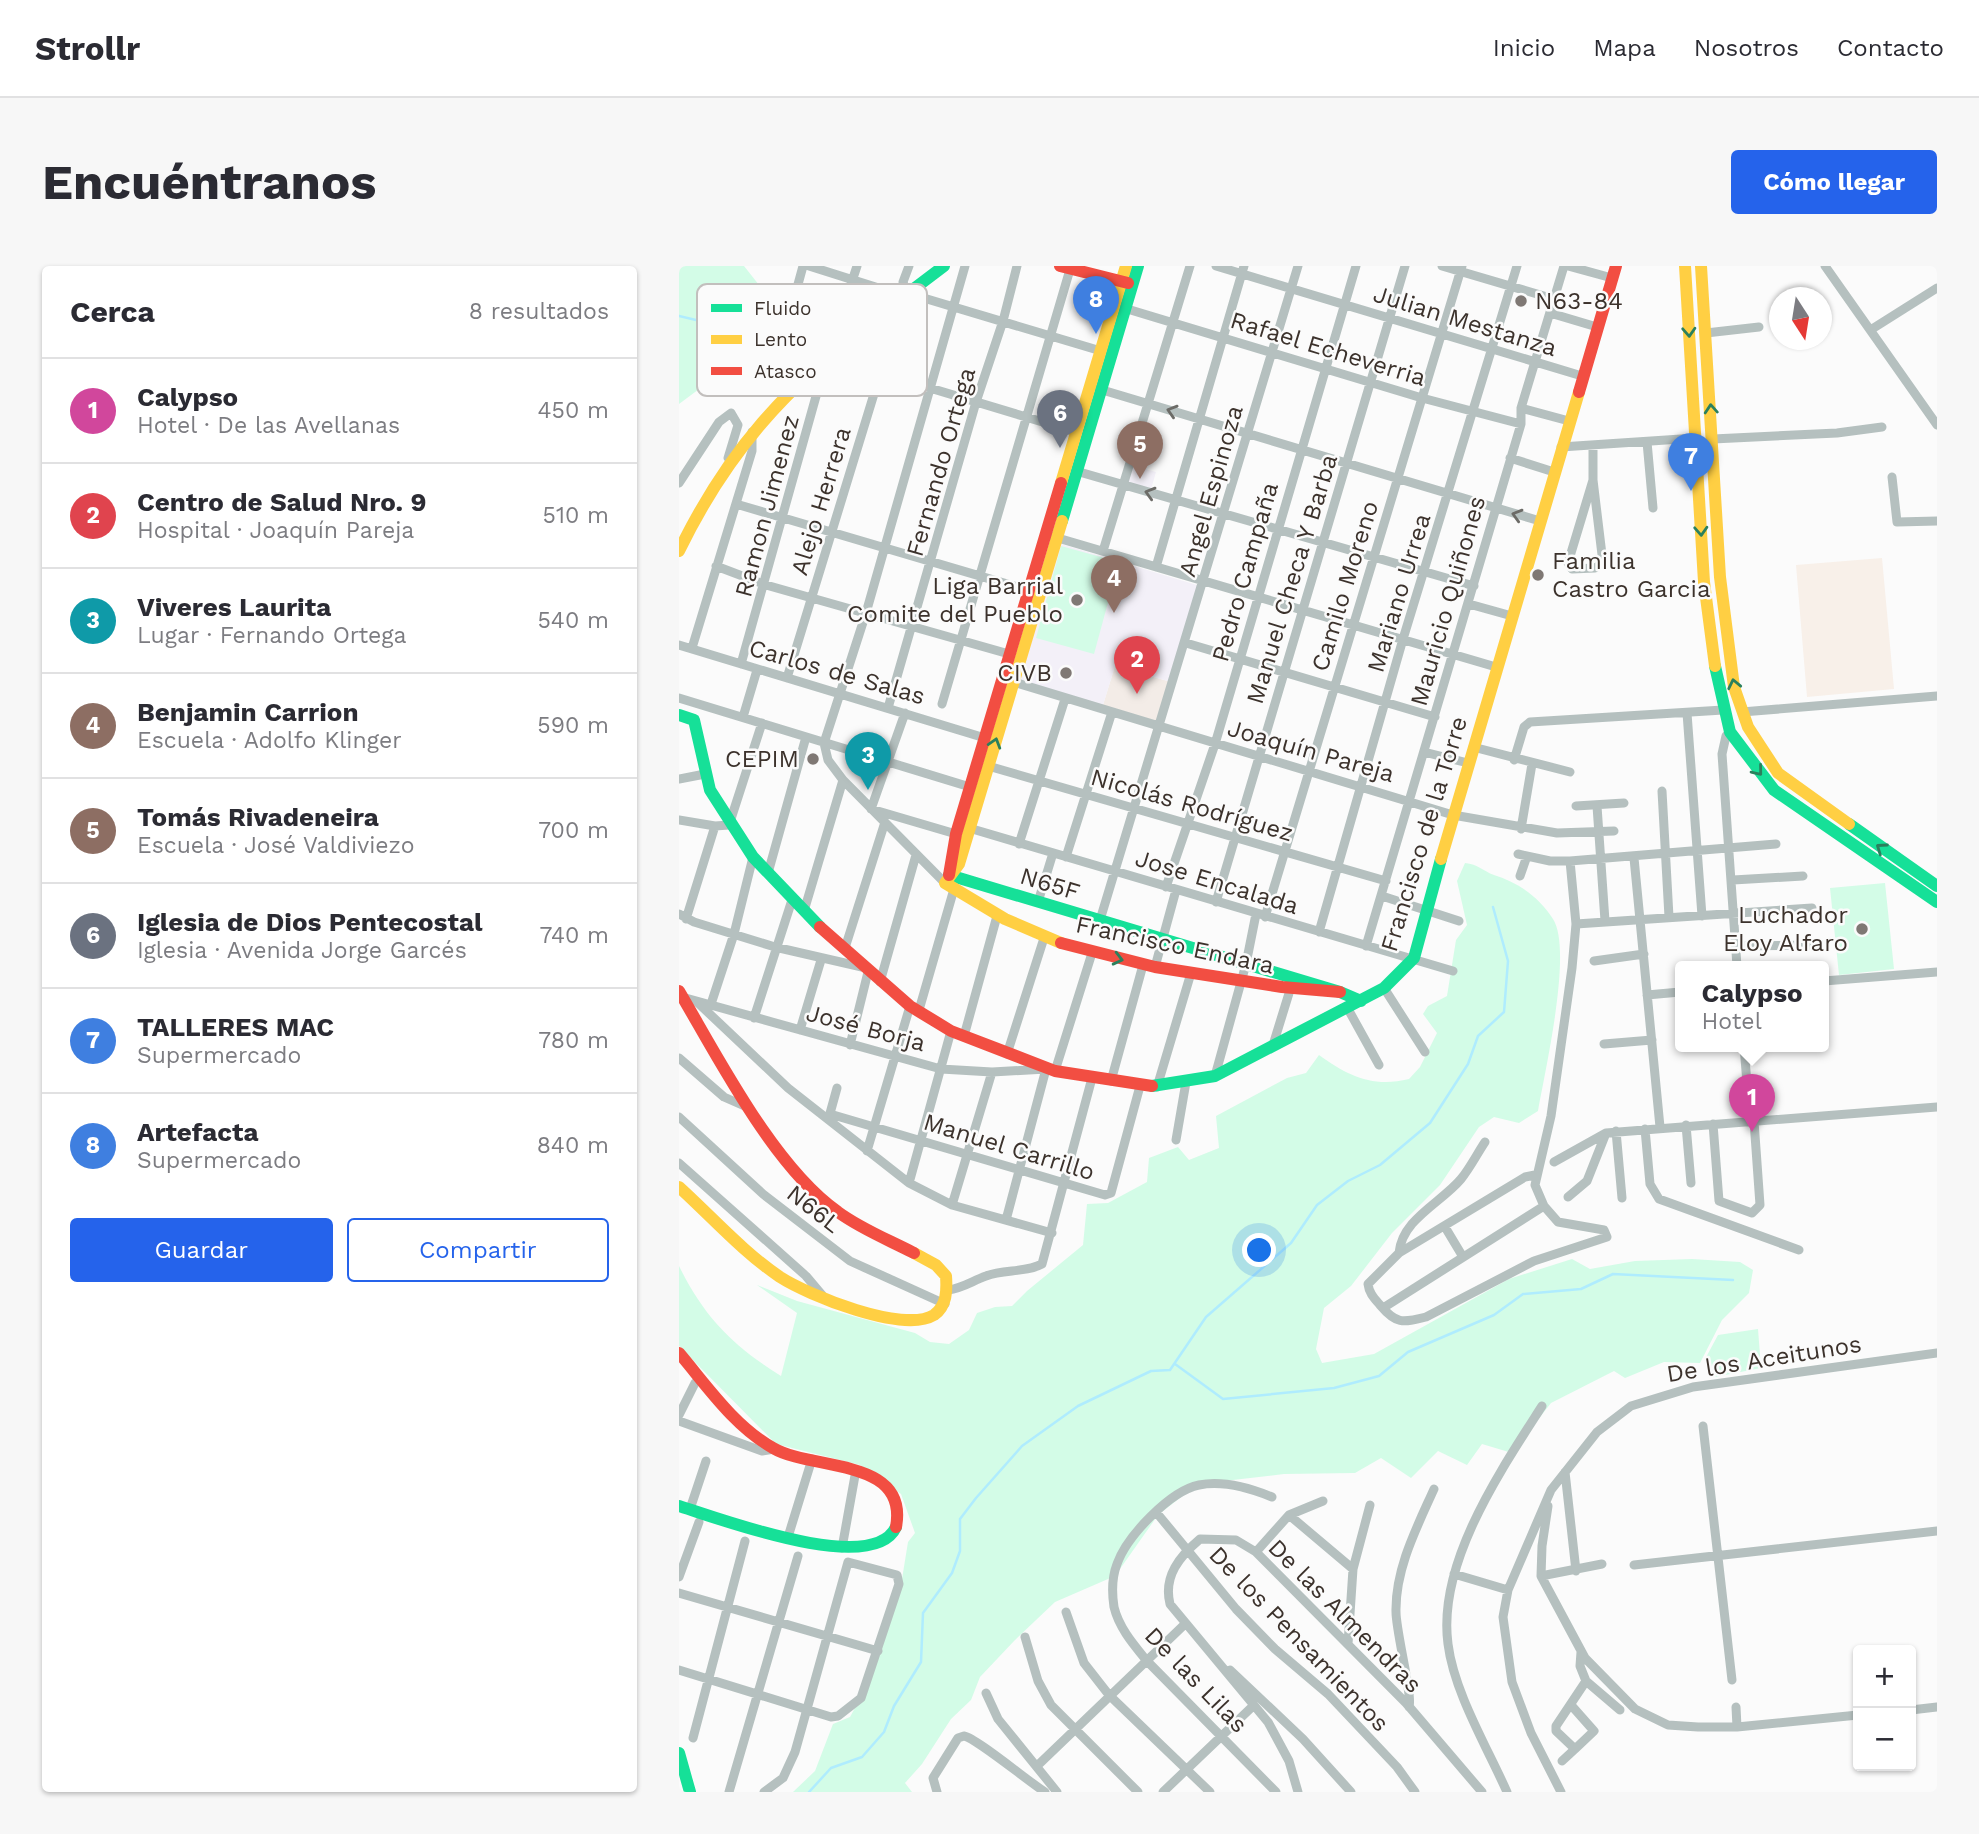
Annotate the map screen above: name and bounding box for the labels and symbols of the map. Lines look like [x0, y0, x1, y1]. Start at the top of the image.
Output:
pin: 8 [1073, 276, 1119, 334]
street label: Julian Mestanza [1370, 280, 1560, 362]
legend [697, 284, 927, 396]
place label: N63-84 [1535, 287, 1623, 315]
north arrow [1769, 287, 1832, 350]
marker: N63-84 [1513, 293, 1529, 309]
text: Fluido [754, 297, 812, 320]
street label: Rafael Echeverria [1227, 306, 1429, 392]
one-way arrow [1682, 326, 1697, 337]
text: Lento [754, 328, 807, 351]
text: Atasco [754, 360, 817, 383]
street label: Fernando Ortega [901, 364, 981, 560]
pin: 6 [1037, 390, 1083, 448]
street label: Angel Espinoza [1173, 402, 1249, 580]
one-way arrow [1703, 403, 1718, 414]
one-way arrow [1166, 405, 1178, 419]
street label: Ramon Jimenez [729, 412, 805, 600]
pin: 5 [1117, 421, 1163, 479]
street label: Alejo Herrera [785, 424, 857, 578]
pin: 7 [1668, 433, 1714, 491]
street label: Manuel Checa Y Barba [1241, 451, 1343, 707]
street label: Pedro Campaña [1206, 479, 1284, 665]
one-way arrow [1144, 486, 1156, 501]
street label: Mauricio Quiñones [1405, 493, 1491, 709]
street label: Camilo Moreno [1306, 498, 1384, 674]
one-way arrow [1512, 508, 1524, 523]
street label: Mariano Urrea [1362, 510, 1436, 676]
one-way arrow [1693, 526, 1708, 537]
place label: Familia Castro Garcia [1552, 547, 1711, 603]
pin: 4 [1091, 555, 1137, 613]
marker: Familia Castro Garcia [1530, 567, 1546, 583]
place label: Liga Barrial Comite del Pueblo [847, 572, 1064, 628]
marker: Liga Barrial Comite del Pueblo [1069, 592, 1085, 608]
street label: Carlos de Salas [746, 633, 928, 711]
pin: 2 [1114, 636, 1160, 694]
place label: CIVB [997, 659, 1052, 687]
marker: CIVB [1058, 665, 1074, 681]
one-way arrow [1728, 678, 1743, 690]
street label: Francisco de la Torre [1375, 713, 1473, 955]
street label: Joaquín Pareja [1224, 714, 1398, 788]
pin: 3 [845, 732, 891, 790]
one-way arrow [987, 737, 1002, 749]
place label: CEPIM [725, 745, 799, 773]
marker: CEPIM [805, 751, 821, 767]
street label: Nicolás Rodríguez [1088, 763, 1296, 847]
one-way arrow [1750, 763, 1762, 776]
street label: Jose Encalada [1132, 844, 1302, 920]
one-way arrow [1876, 844, 1889, 856]
street label: N65F [1017, 862, 1083, 906]
place label: Luchador Eloy Alfaro [1723, 901, 1848, 957]
street label: Francisco Endara [1073, 910, 1277, 980]
marker: Luchador Eloy Alfaro [1854, 921, 1870, 937]
one-way arrow [1112, 951, 1124, 965]
street label: José Borja [803, 999, 929, 1057]
pin: 1 [1729, 1074, 1775, 1132]
street label: Manuel Carrillo [920, 1108, 1098, 1186]
street label: N66L [781, 1179, 847, 1239]
your location [1242, 1233, 1276, 1267]
street label: De los Aceitunos [1665, 1330, 1863, 1388]
street label: De las Almendras [1262, 1533, 1428, 1699]
street label: De los Pensamientos [1203, 1541, 1395, 1737]
street label: De las Lilas [1139, 1622, 1253, 1738]

